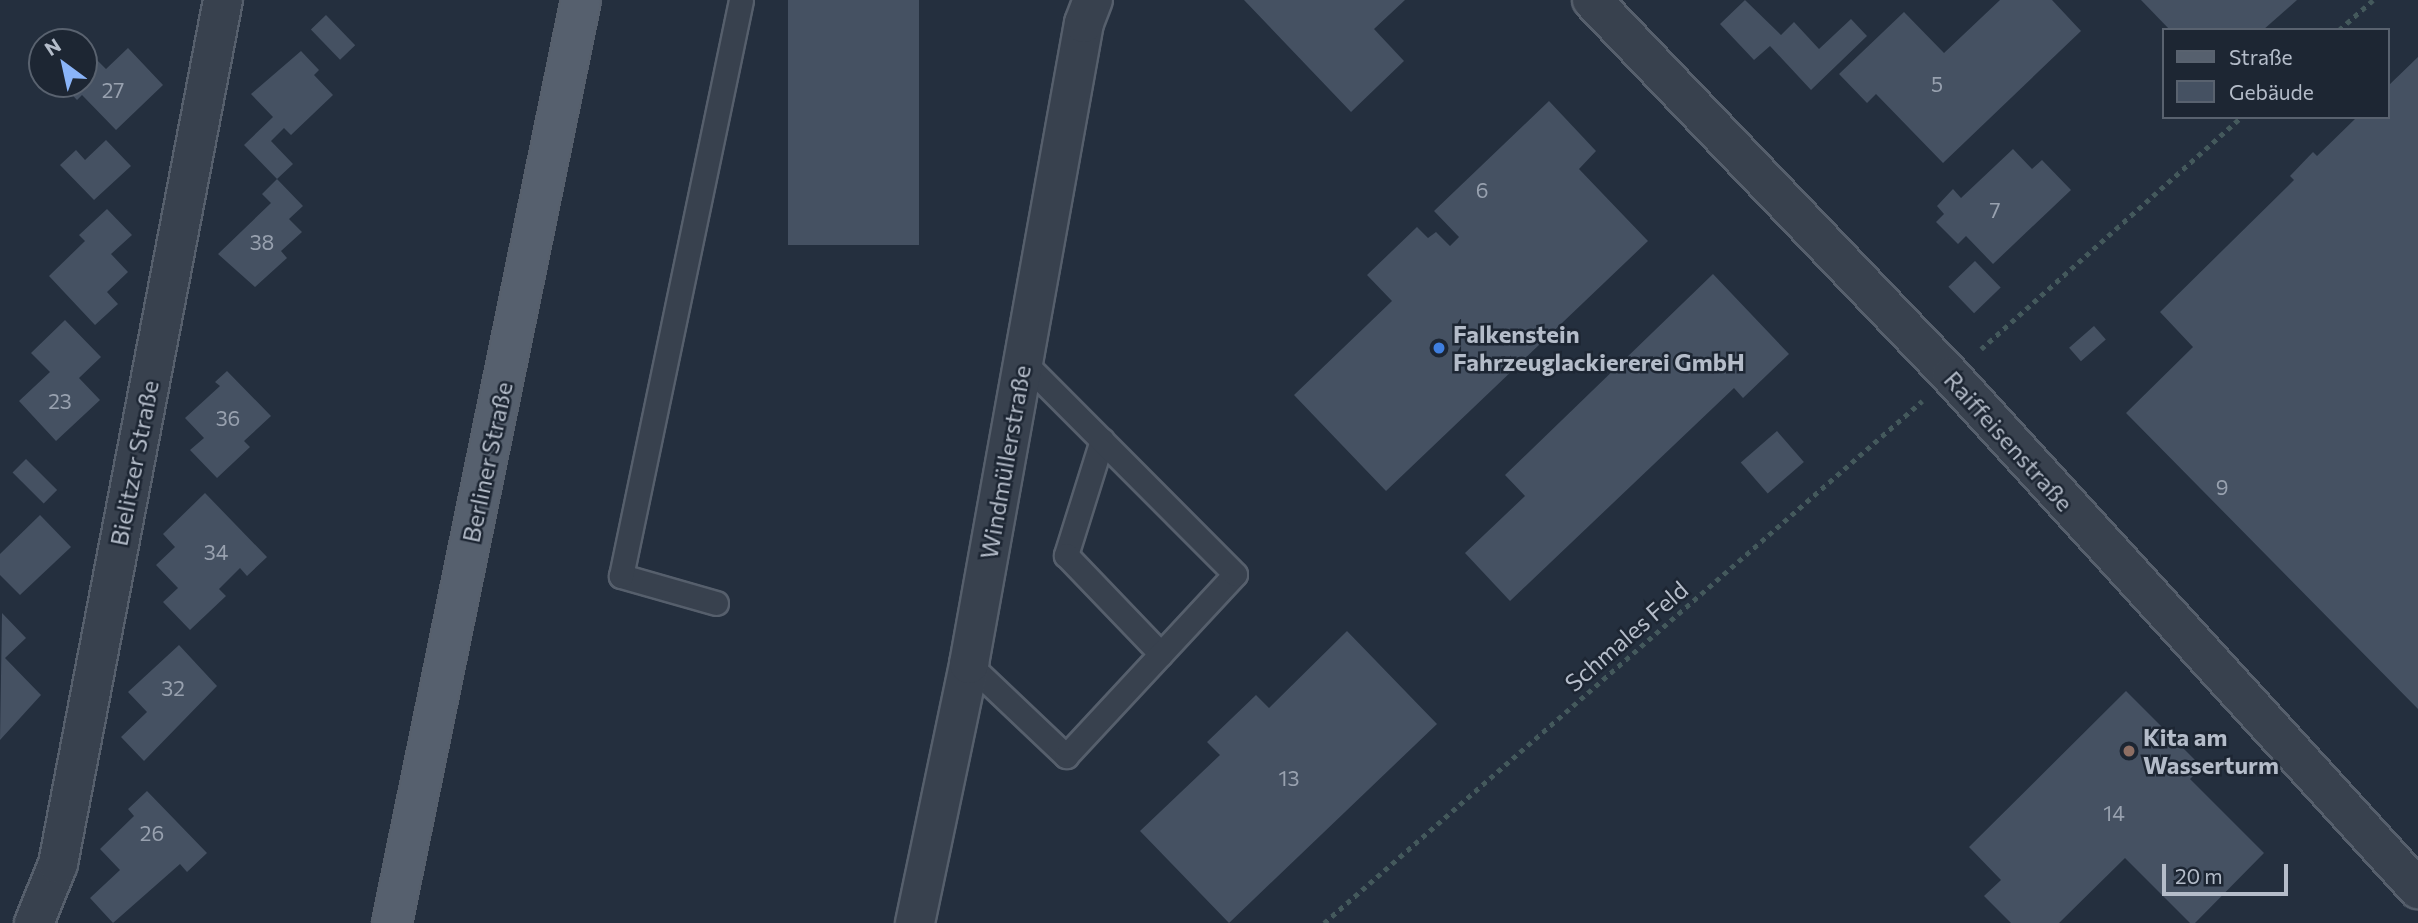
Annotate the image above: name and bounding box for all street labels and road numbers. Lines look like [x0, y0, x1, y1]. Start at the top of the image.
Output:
street label: Windmüllerstraße [974, 363, 1036, 561]
street label: Raiffeisenstraße [1939, 365, 2079, 517]
street label: Bielitzer Straße [104, 378, 164, 548]
street label: Berliner Straße [456, 379, 518, 545]
street label: Schmales Feld [1559, 575, 1693, 697]

